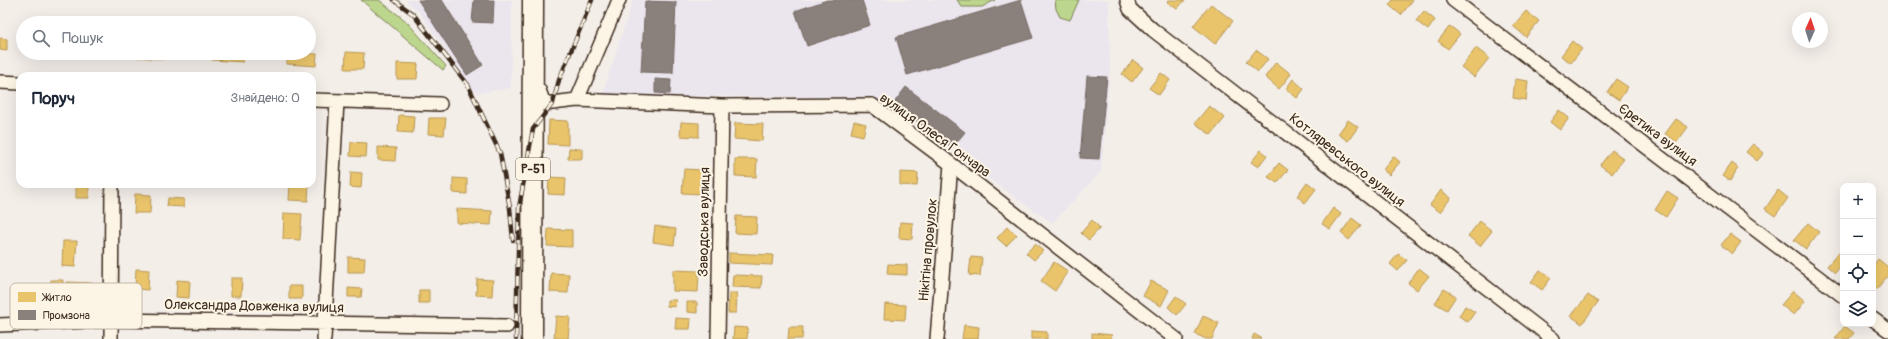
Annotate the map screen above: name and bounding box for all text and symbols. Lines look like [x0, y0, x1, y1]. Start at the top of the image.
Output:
north arrow [1792, 12, 1828, 48]
search box [16, 16, 316, 60]
icon: search [30, 27, 52, 49]
text: Пошук [62, 29, 104, 48]
text: Поруч [32, 88, 75, 109]
street label: вулиця Олеся Гончара [876, 89, 994, 181]
text: Знайдено: 0 [231, 90, 300, 106]
street label: Єретика вулиця [1615, 100, 1701, 170]
street label: Котляревського вулиця [1286, 109, 1408, 211]
road number: Р-51 [516, 158, 550, 180]
street label: Заводська вулиця [695, 167, 713, 277]
map controls [1840, 183, 1876, 327]
button: + [1840, 183, 1876, 219]
street label: Нікітіна провулок [915, 198, 941, 302]
button: − [1840, 219, 1876, 255]
button: locate [1840, 255, 1876, 291]
legend [10, 283, 142, 329]
text: Житло [41, 291, 72, 304]
button: layers [1840, 291, 1876, 327]
street label: Олександра Довженка вулиця [164, 296, 344, 316]
text: Промзона [43, 309, 90, 322]

